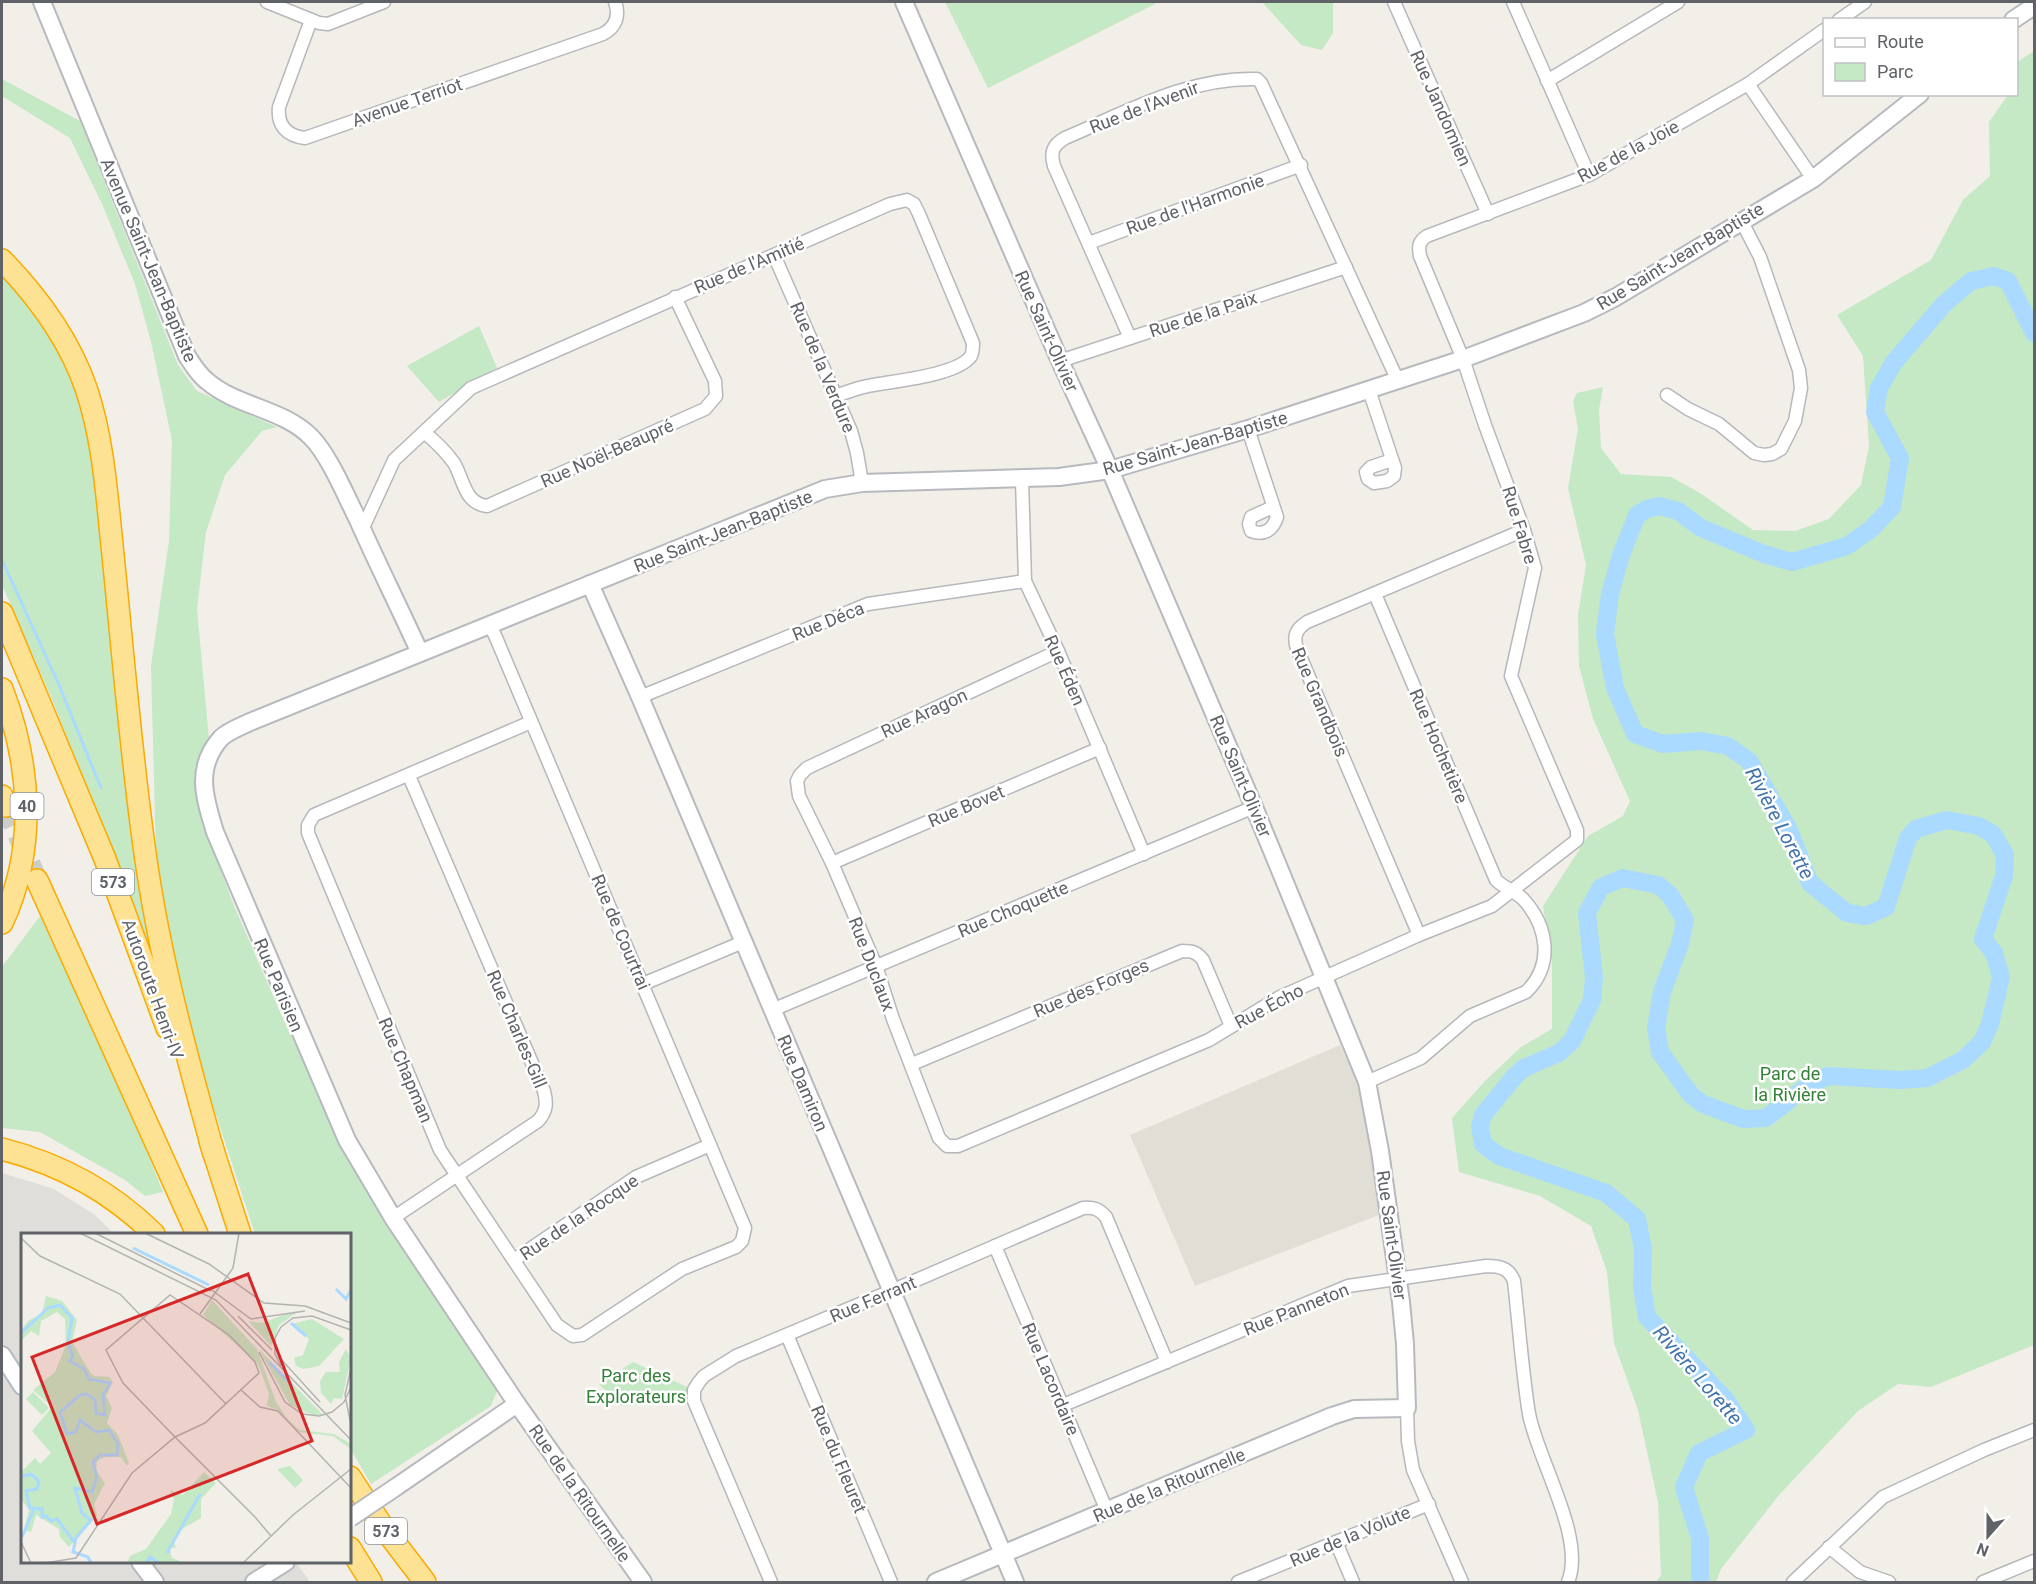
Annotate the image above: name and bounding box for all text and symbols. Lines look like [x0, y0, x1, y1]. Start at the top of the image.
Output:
legend [1823, 18, 2018, 96]
text: Route [1877, 31, 1924, 52]
street label: Rue Jandomien [1406, 47, 1476, 169]
text: Parc [1877, 61, 1913, 82]
street label: Avenue Terriot [349, 73, 465, 131]
street label: Rue de l'Avenir [1086, 76, 1202, 138]
street label: Rue de la Joie [1574, 115, 1682, 187]
street label: Avenue Saint-Jean-Baptiste [96, 155, 202, 365]
street label: Rue de l'Harmonie [1123, 169, 1267, 239]
street label: Rue Saint-Jean-Baptiste [1593, 198, 1767, 314]
street label: Rue de l'Amitié [691, 232, 807, 298]
street label: Rue Saint-Olivier [1011, 267, 1083, 395]
street label: Rue de la Paix [1146, 287, 1260, 341]
street label: Rue de la Verdure [786, 298, 860, 436]
street label: Rue Saint-Jean-Baptiste [1100, 407, 1290, 479]
street label: Rue Noël-Beaupré [537, 414, 677, 492]
street label: Rue Fabre [1498, 484, 1542, 566]
street label: Rue Saint-Jean-Baptiste [631, 485, 815, 577]
street label: Rue Déca [789, 597, 867, 645]
street label: Rue Éden [1040, 632, 1090, 708]
street label: Rue Grandbois [1287, 644, 1353, 760]
street label: Rue Aragon [878, 684, 970, 742]
street label: Rue Hochetière [1405, 686, 1473, 806]
street label: Rue Saint-Olivier [1206, 712, 1276, 840]
water label: Rivière Lorette [1740, 763, 1820, 883]
street label: Rue Bovet [925, 781, 1007, 831]
road number: 40 [10, 793, 44, 819]
road number: 573 [92, 869, 134, 895]
street label: Rue de Courtrai [587, 871, 655, 993]
street label: Rue Choquette [955, 876, 1071, 942]
street label: Rue Duclaux [844, 914, 900, 1014]
street label: Autoroute Henri-IV [118, 916, 188, 1062]
street label: Rue Parisien [250, 935, 308, 1035]
street label: Rue des Forges [1030, 954, 1152, 1022]
street label: Rue Charles-Gill [483, 967, 551, 1091]
street label: Rue Écho [1231, 979, 1307, 1033]
street label: Rue Chapman [374, 1014, 438, 1126]
street label: Rue Damiron [773, 1032, 833, 1134]
park label: Parc de la Rivière [1754, 1063, 1826, 1105]
street label: Rue Saint-Olivier [1373, 1169, 1411, 1301]
street label: Rue de la Rocque [516, 1170, 642, 1264]
inset map [21, 1233, 351, 1563]
street label: Rue Ferrant [827, 1271, 919, 1327]
street label: Rue Panneton [1240, 1278, 1352, 1340]
street label: Rue Lacordaire [1018, 1320, 1084, 1438]
water label: Rivière Lorette [1648, 1320, 1748, 1430]
park label: Parc des Explorateurs [586, 1365, 686, 1407]
street label: Rue du Fleuret [807, 1402, 871, 1516]
street label: Rue de la Ritournelle [525, 1420, 635, 1566]
street label: Rue de la Ritournelle [1090, 1443, 1248, 1527]
street label: Rue de la Volute [1287, 1501, 1413, 1571]
north arrow [1958, 1506, 2018, 1566]
road number: 573 [365, 1518, 407, 1544]
text: N [1974, 1539, 1991, 1560]

